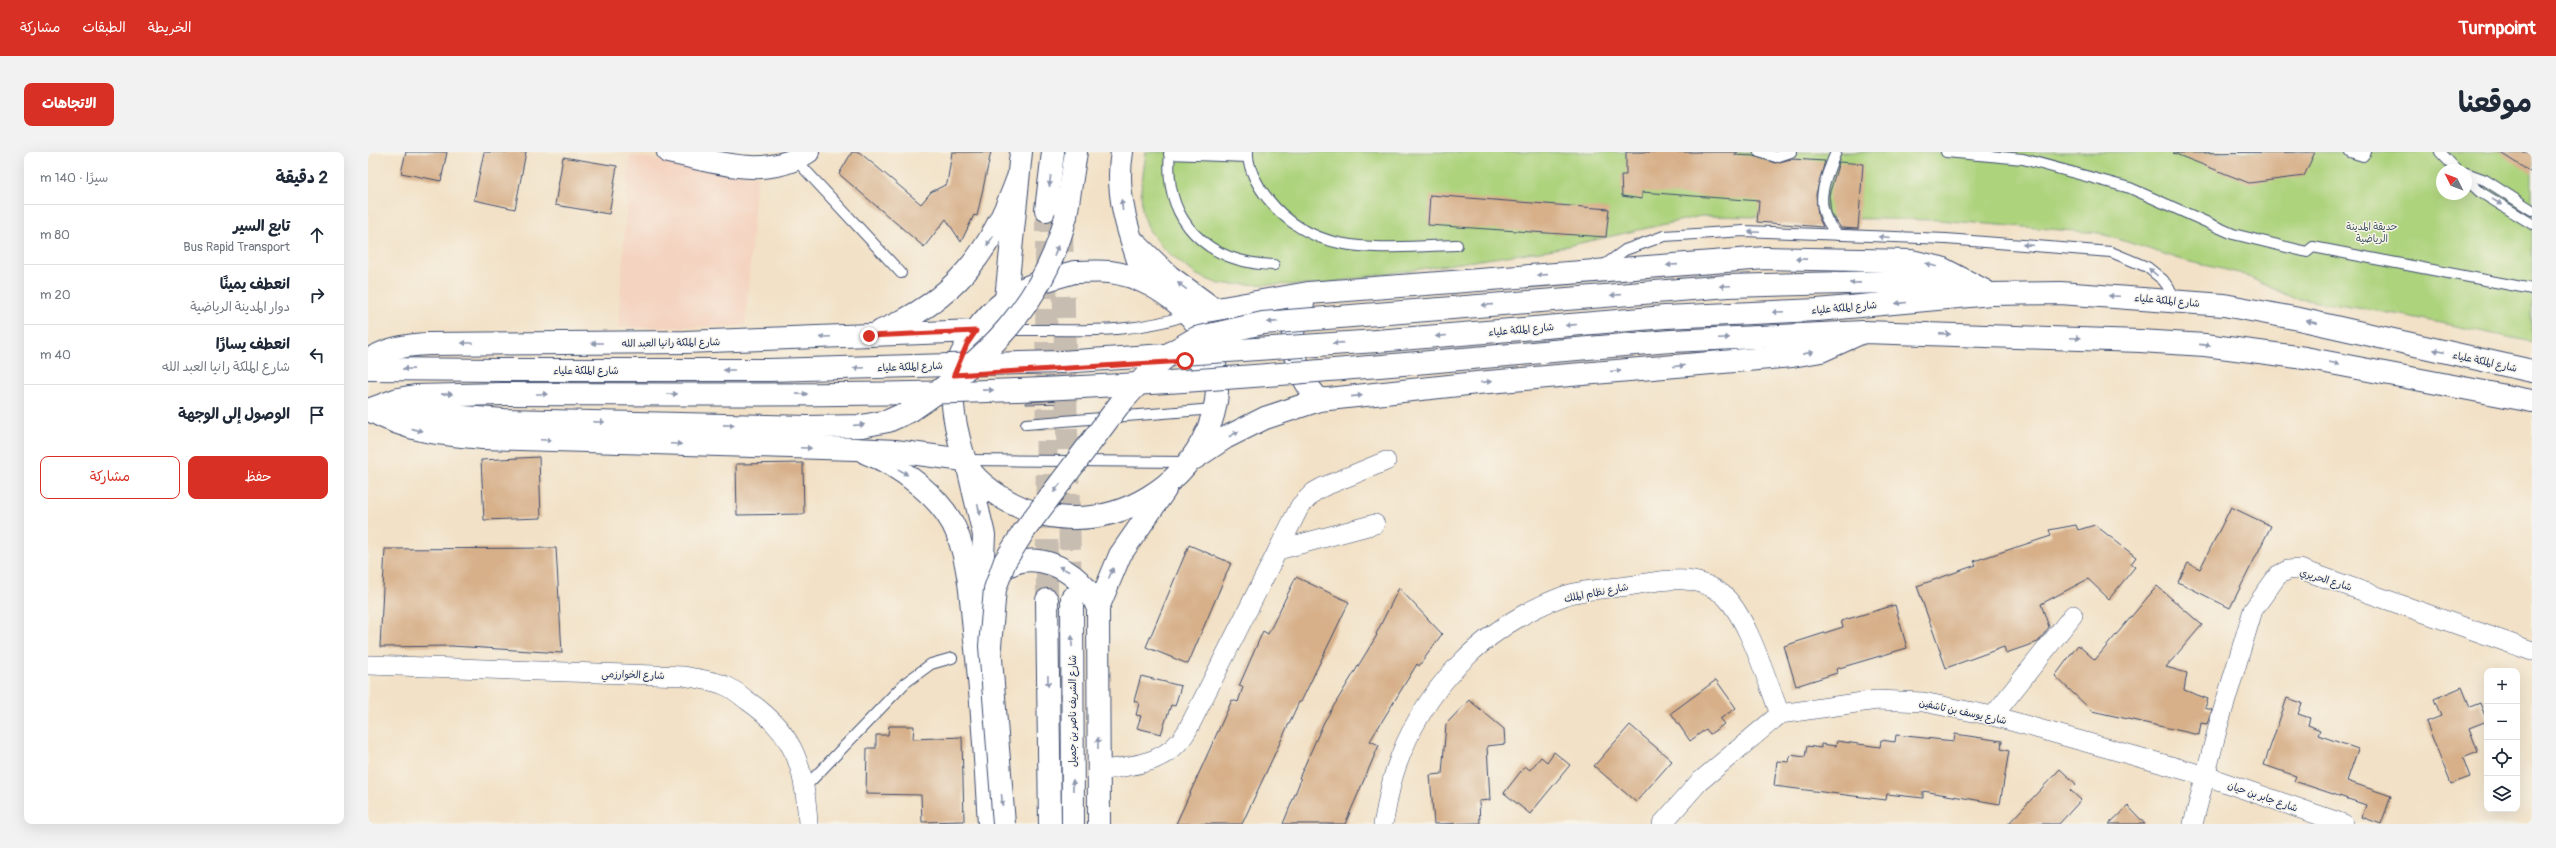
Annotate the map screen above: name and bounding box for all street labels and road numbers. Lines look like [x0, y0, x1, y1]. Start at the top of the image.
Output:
street label: شارع الملكة علياء [2134, 292, 2200, 311]
street label: شارع الملكة علياء [1811, 299, 1878, 318]
street label: شارع الملكة علياء [1488, 321, 1555, 340]
street label: شارع الملكة رانيا العبد الله [622, 336, 721, 351]
street label: شارع الملكة علياء [2451, 349, 2518, 376]
street label: شارع الملكة علياء [877, 360, 943, 375]
street label: شارع الملكة علياء [553, 365, 619, 378]
street label: شارع الحريري [2297, 566, 2354, 596]
street label: شارع نظام الملك [1563, 581, 1630, 606]
street label: شارع الشريف ناصر بن جميل [1067, 655, 1080, 767]
street label: شارع الخوارزمي [601, 668, 665, 685]
street label: شارع يوسف بن تاشفين [1918, 697, 2008, 728]
street label: شارع جابر بن حيان [2226, 779, 2300, 816]

